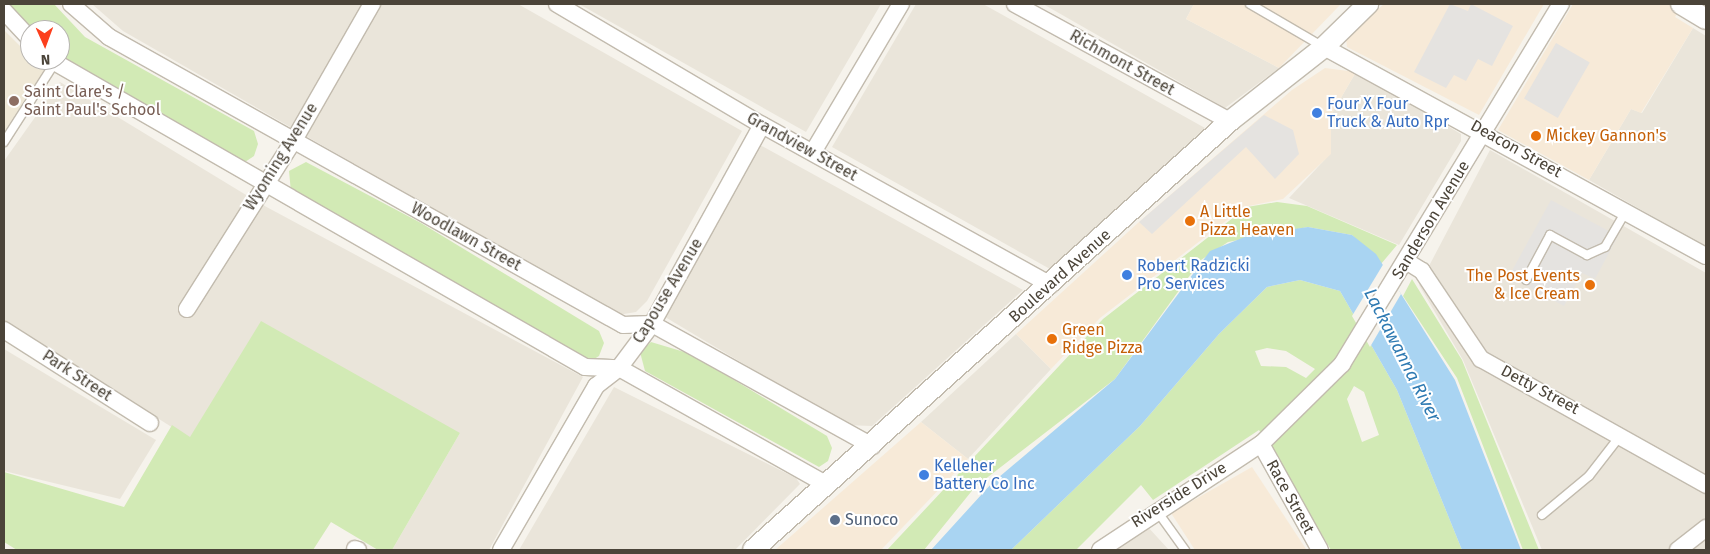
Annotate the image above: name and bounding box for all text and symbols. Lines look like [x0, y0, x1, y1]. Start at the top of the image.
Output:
north arrow [20, 20, 70, 70]
street label: Richmont Street [1066, 26, 1178, 100]
text: N [41, 51, 50, 68]
place label: Saint Clare's / Saint Paul's School [24, 82, 160, 120]
place label: Four X Four Truck & Auto Rpr [1327, 94, 1449, 132]
marker: Saint Clare's / Saint Paul's School [8, 95, 20, 107]
street label: Wyoming Avenue [240, 99, 322, 215]
marker: Four X Four Truck & Auto Rpr [1311, 107, 1323, 119]
street label: Grandview Street [743, 109, 861, 185]
street label: Deacon Street [1467, 116, 1565, 182]
place label: Mickey Gannon's [1546, 126, 1666, 146]
marker: Mickey Gannon's [1530, 130, 1542, 142]
street label: Sanderson Avenue [1388, 157, 1474, 283]
street label: Woodlawn Street [408, 199, 524, 275]
place label: A Little Pizza Heaven [1200, 202, 1294, 240]
marker: A Little Pizza Heaven [1184, 215, 1196, 227]
street label: Boulevard Avenue [1005, 225, 1115, 327]
street label: Capouse Avenue [629, 235, 707, 347]
place label: Robert Radzicki Pro Services [1137, 256, 1250, 294]
place label: The Post Events & Ice Cream [1466, 266, 1580, 304]
marker: Robert Radzicki Pro Services [1121, 269, 1133, 281]
marker: The Post Events & Ice Cream [1584, 279, 1596, 291]
water label: Lackawanna River [1359, 285, 1445, 425]
place label: Green Ridge Pizza [1062, 320, 1143, 358]
marker: Green Ridge Pizza [1046, 333, 1058, 345]
street label: Park Street [39, 346, 115, 406]
street label: Detty Street [1498, 361, 1582, 419]
place label: Kelleher Battery Co Inc [934, 456, 1035, 494]
street label: Race Street [1262, 457, 1318, 537]
street label: Riverside Drive [1128, 458, 1230, 532]
marker: Kelleher Battery Co Inc [918, 469, 930, 481]
place label: Sunoco [845, 510, 898, 530]
marker: Sunoco [829, 514, 841, 526]

